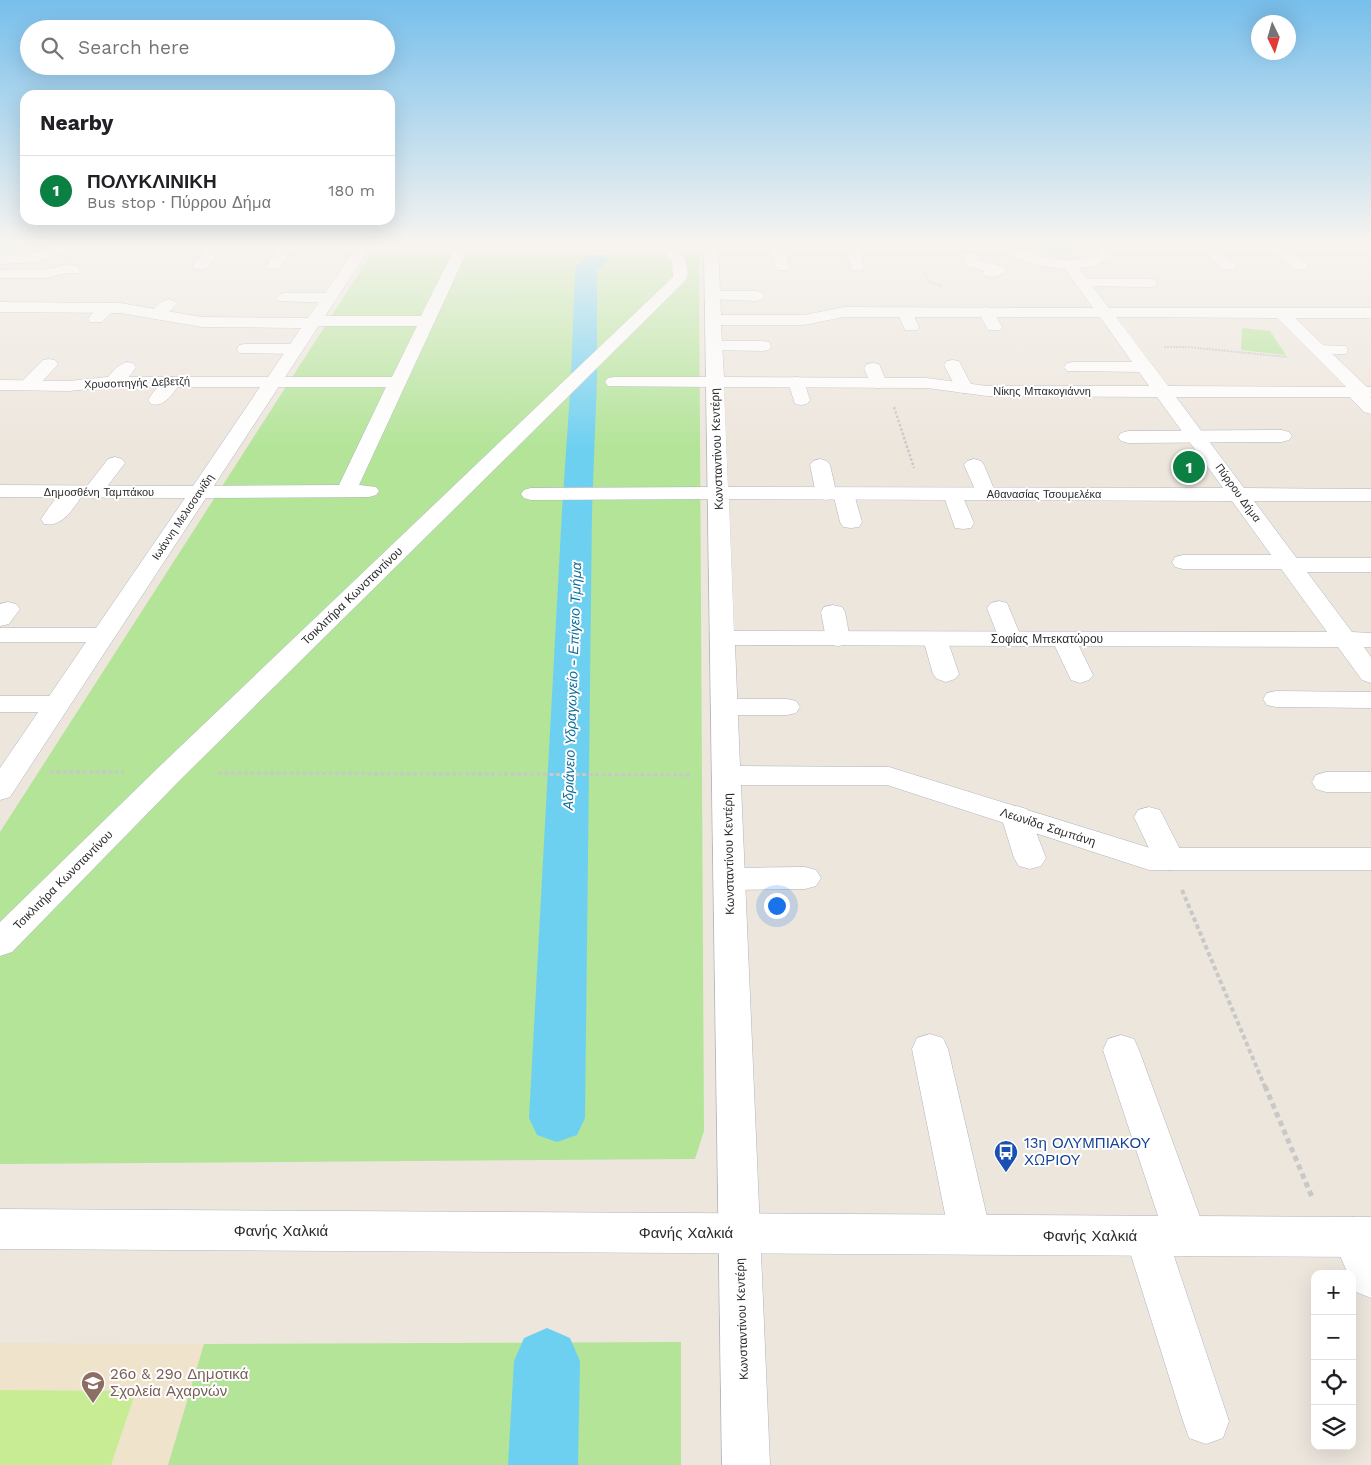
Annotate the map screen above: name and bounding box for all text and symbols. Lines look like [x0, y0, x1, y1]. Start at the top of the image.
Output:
north arrow [1251, 15, 1296, 60]
search box [20, 20, 395, 75]
icon: search [38, 34, 66, 62]
text: Search here [78, 36, 189, 59]
text: Nearby [40, 110, 113, 135]
text: ΠΟΛΥΚΛΙΝΙΚΗ [87, 170, 217, 193]
text: 1 [53, 181, 59, 200]
text: 180 m [328, 181, 375, 200]
text: Bus stop · Πύρρου Δήμα [87, 193, 271, 212]
street label: Χρυσοπηγής Δεβετζή [84, 375, 190, 391]
street label: Νίκης Μπακογιάννη [993, 385, 1091, 398]
street label: Κωνσταντίνου Κεντέρη [708, 388, 726, 510]
pin: 1 [1173, 448, 1205, 486]
street label: Πύρρου Δήμα [1212, 461, 1264, 525]
street label: Ιωάννη Μελισσανίδη [149, 471, 217, 563]
street label: Δημοσθένη Ταμπάκου [44, 486, 154, 499]
street label: Αθανασίας Τσουμελέκα [987, 488, 1102, 501]
street label: Τσικλιτήρα Κωνσταντίνου [299, 544, 405, 648]
water label: Αδριάνειο Υδραγωγείο - Επίγειο Τμήμα [560, 561, 584, 811]
street label: Σοφίας Μπεκατώρου [991, 632, 1103, 646]
street label: Κωνσταντίνου Κεντέρη [721, 793, 737, 915]
street label: Λεωνίδα Σαμπάνη [999, 805, 1097, 849]
street label: Τσικλιτήρα Κωνσταντίνου [10, 827, 116, 933]
your location [764, 893, 790, 919]
place label: 13η ΟΛΥΜΠΙΑΚΟΥ ΧΩΡΙΟΥ [1024, 1134, 1151, 1169]
bus stop icon: 13η ΟΛΥΜΠΙΑΚΟΥ ΧΩΡΙΟΥ [993, 1139, 1019, 1173]
street label: Φανής Χαλκιά [234, 1222, 329, 1240]
street label: Φανής Χαλκιά [639, 1224, 734, 1242]
street label: Φανής Χαλκιά [1043, 1227, 1138, 1245]
street label: Κωνσταντίνου Κεντέρη [733, 1258, 751, 1380]
map controls [1311, 1270, 1356, 1450]
button: + [1311, 1270, 1356, 1315]
button: − [1311, 1315, 1356, 1360]
button: locate [1311, 1360, 1356, 1405]
place label: 26ο & 29ο Δημοτικά Σχολεία Αχαρνών [110, 1365, 249, 1400]
school or university icon: 26ο & 29ο Δημοτικά Σχολεία Αχαρνών [80, 1370, 106, 1404]
button: layers [1311, 1405, 1356, 1450]

